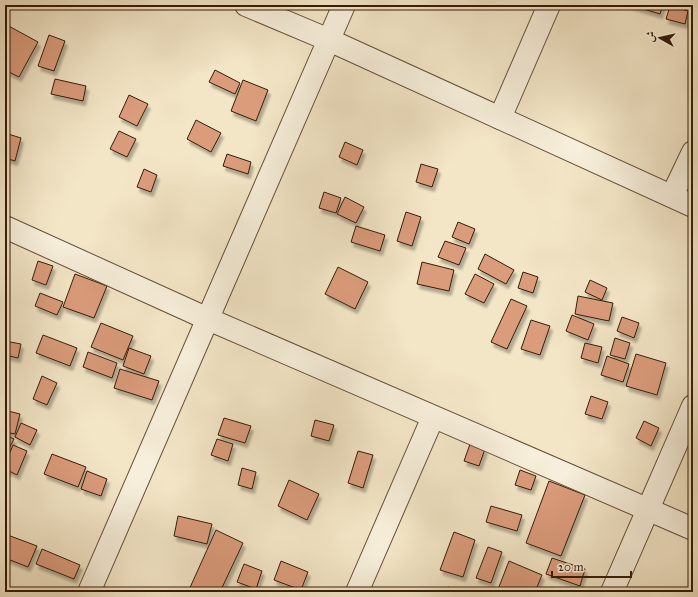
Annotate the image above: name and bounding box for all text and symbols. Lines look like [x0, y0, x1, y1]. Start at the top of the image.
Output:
north arrow [640, 18, 680, 58]
text: ش [643, 30, 658, 43]
scale bar [552, 553, 631, 579]
text: 20 m [558, 560, 584, 574]

